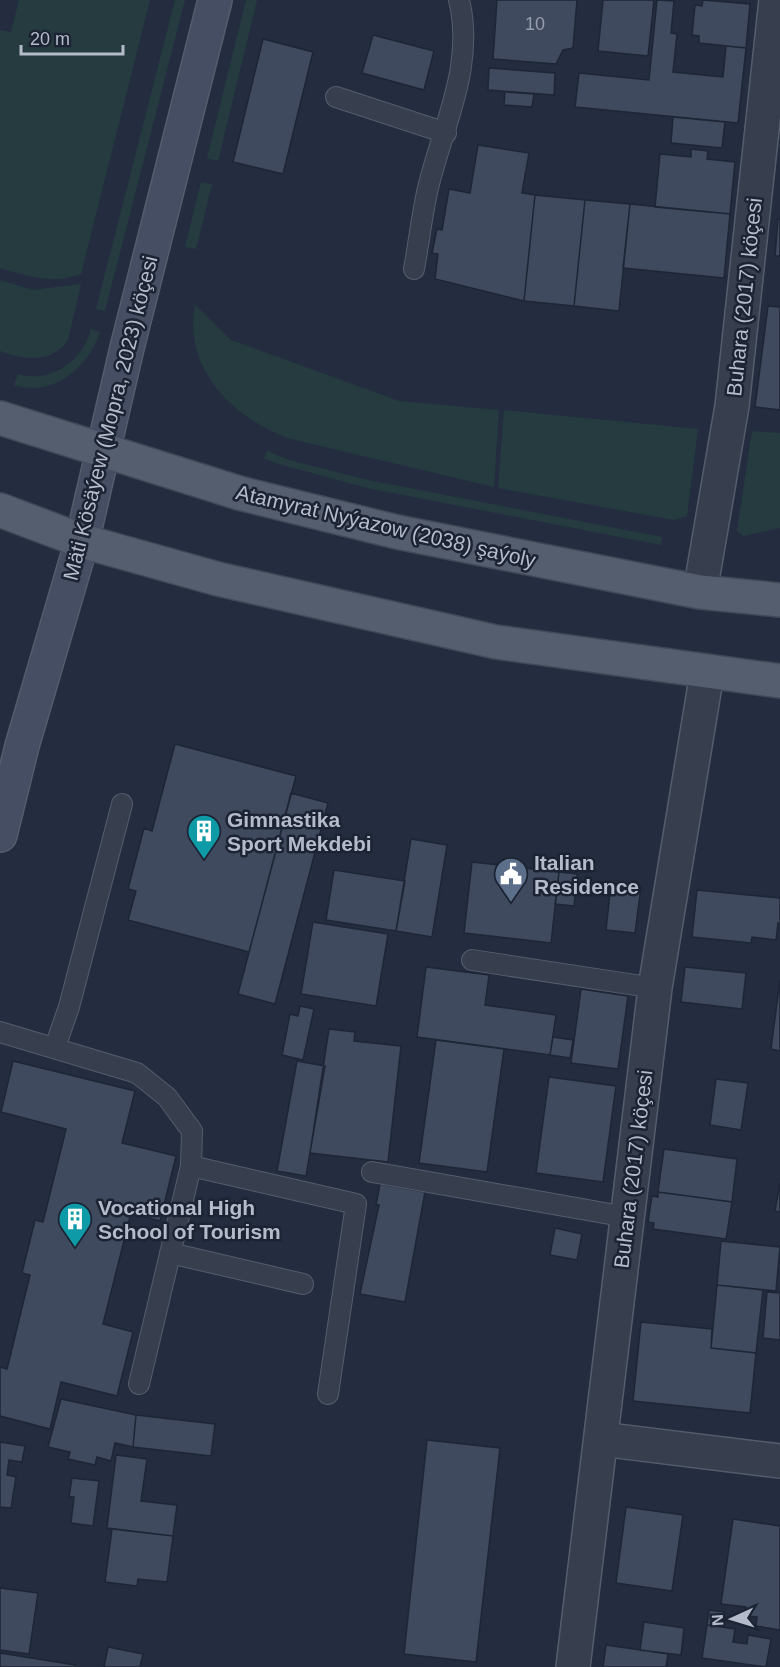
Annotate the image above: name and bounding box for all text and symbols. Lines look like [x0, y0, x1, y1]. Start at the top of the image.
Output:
house number: 10 [525, 14, 545, 34]
scale bar [21, 18, 123, 56]
text: 20 m [30, 29, 70, 49]
street label: Buhara (2017) köçesi [722, 197, 766, 397]
street label: Mäti Kösäýew (Mopra, 2023) köçesi [58, 253, 162, 583]
street label: Atamyrat Nyýazow (2038) şaýoly [234, 480, 539, 572]
place label: Gimnastika Sport Mekdebi [227, 808, 372, 855]
building icon: Gimnastika Sport Mekdebi [186, 813, 222, 860]
place label: Italian Residence [534, 851, 639, 898]
public building icon: Italian Residence [493, 856, 529, 903]
street label: Buhara (2017) köçesi [609, 1069, 657, 1269]
place label: Vocational High School of Tourism [98, 1196, 281, 1243]
building icon: Vocational High School of Tourism [57, 1201, 93, 1248]
north arrow [702, 1589, 762, 1649]
text: N [709, 1614, 726, 1626]

